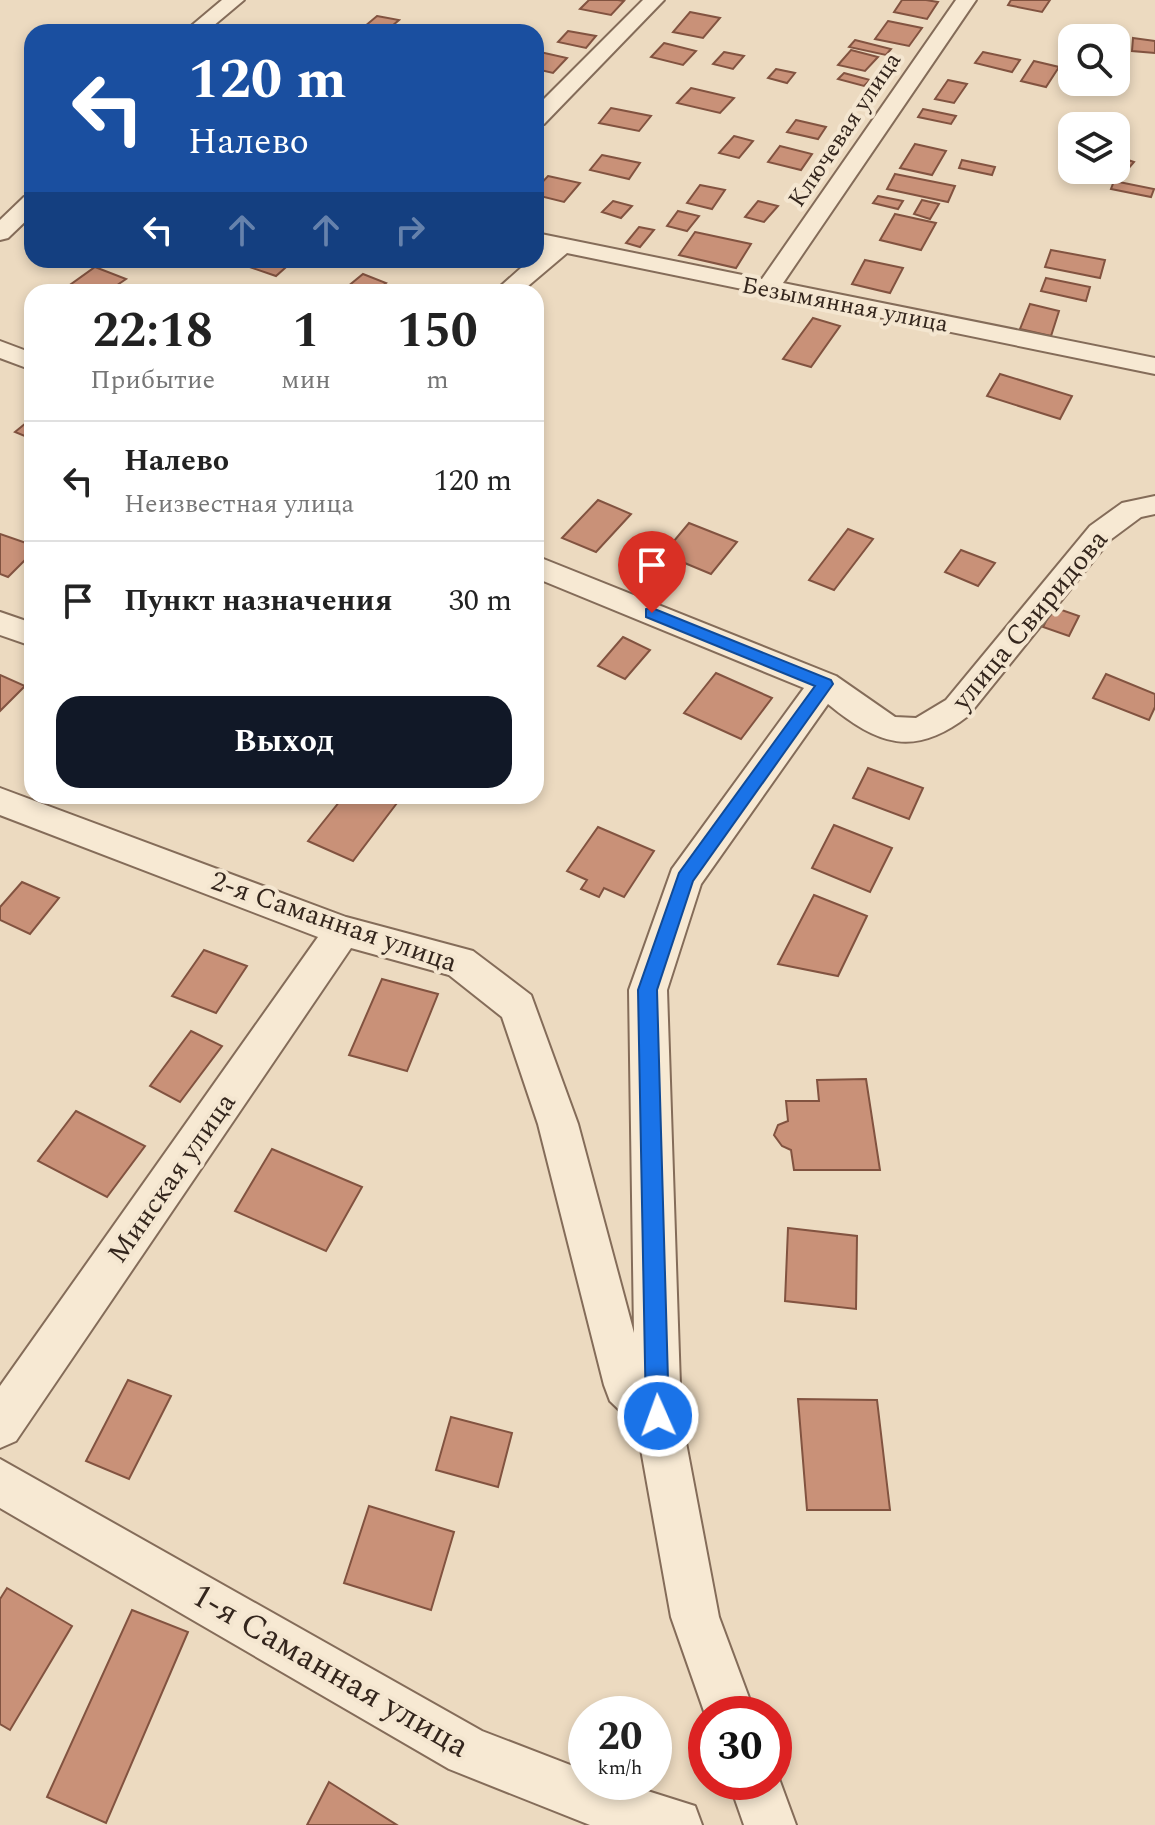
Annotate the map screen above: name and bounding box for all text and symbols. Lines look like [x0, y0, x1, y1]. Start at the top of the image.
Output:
map controls [1058, 24, 1130, 184]
button: search [1058, 24, 1130, 96]
text: 120 m [188, 38, 347, 123]
street label: Ключевая улица [780, 45, 911, 215]
icon: left [56, 56, 160, 160]
button: layers [1058, 112, 1130, 184]
text: Налево [188, 115, 309, 170]
icon: left [136, 208, 180, 252]
icon: ahead [220, 208, 264, 252]
icon: ahead [304, 208, 348, 252]
icon: right [388, 208, 432, 252]
street label: Безымянная улица [739, 267, 951, 343]
text: 22:18 [92, 295, 213, 368]
text: 1 [293, 295, 320, 368]
text: 150 [397, 295, 478, 368]
text: Прибытие [90, 360, 215, 400]
text: мин [281, 360, 331, 400]
text: m [426, 360, 449, 400]
text: Налево [124, 438, 229, 484]
text: 120 m [434, 458, 512, 504]
icon: left [56, 459, 100, 503]
text: Неизвестная улица [124, 484, 354, 524]
street label: улица Свиридова [941, 520, 1119, 721]
pin [618, 531, 686, 613]
icon: arrive [630, 543, 674, 587]
text: Пункт назначения [124, 578, 392, 624]
text: 30 m [449, 578, 512, 624]
icon: arrive [56, 579, 100, 623]
button: Выход [56, 696, 512, 788]
street label: 2-я Саманная улица [205, 860, 463, 984]
street label: Минская улица [97, 1084, 247, 1272]
position arrow [616, 1374, 700, 1458]
street label: 1-я Саманная улица [181, 1570, 479, 1772]
speed limit sign: 30 [688, 1696, 792, 1800]
text: 20 [598, 1707, 642, 1768]
text: km/h [598, 1753, 643, 1783]

